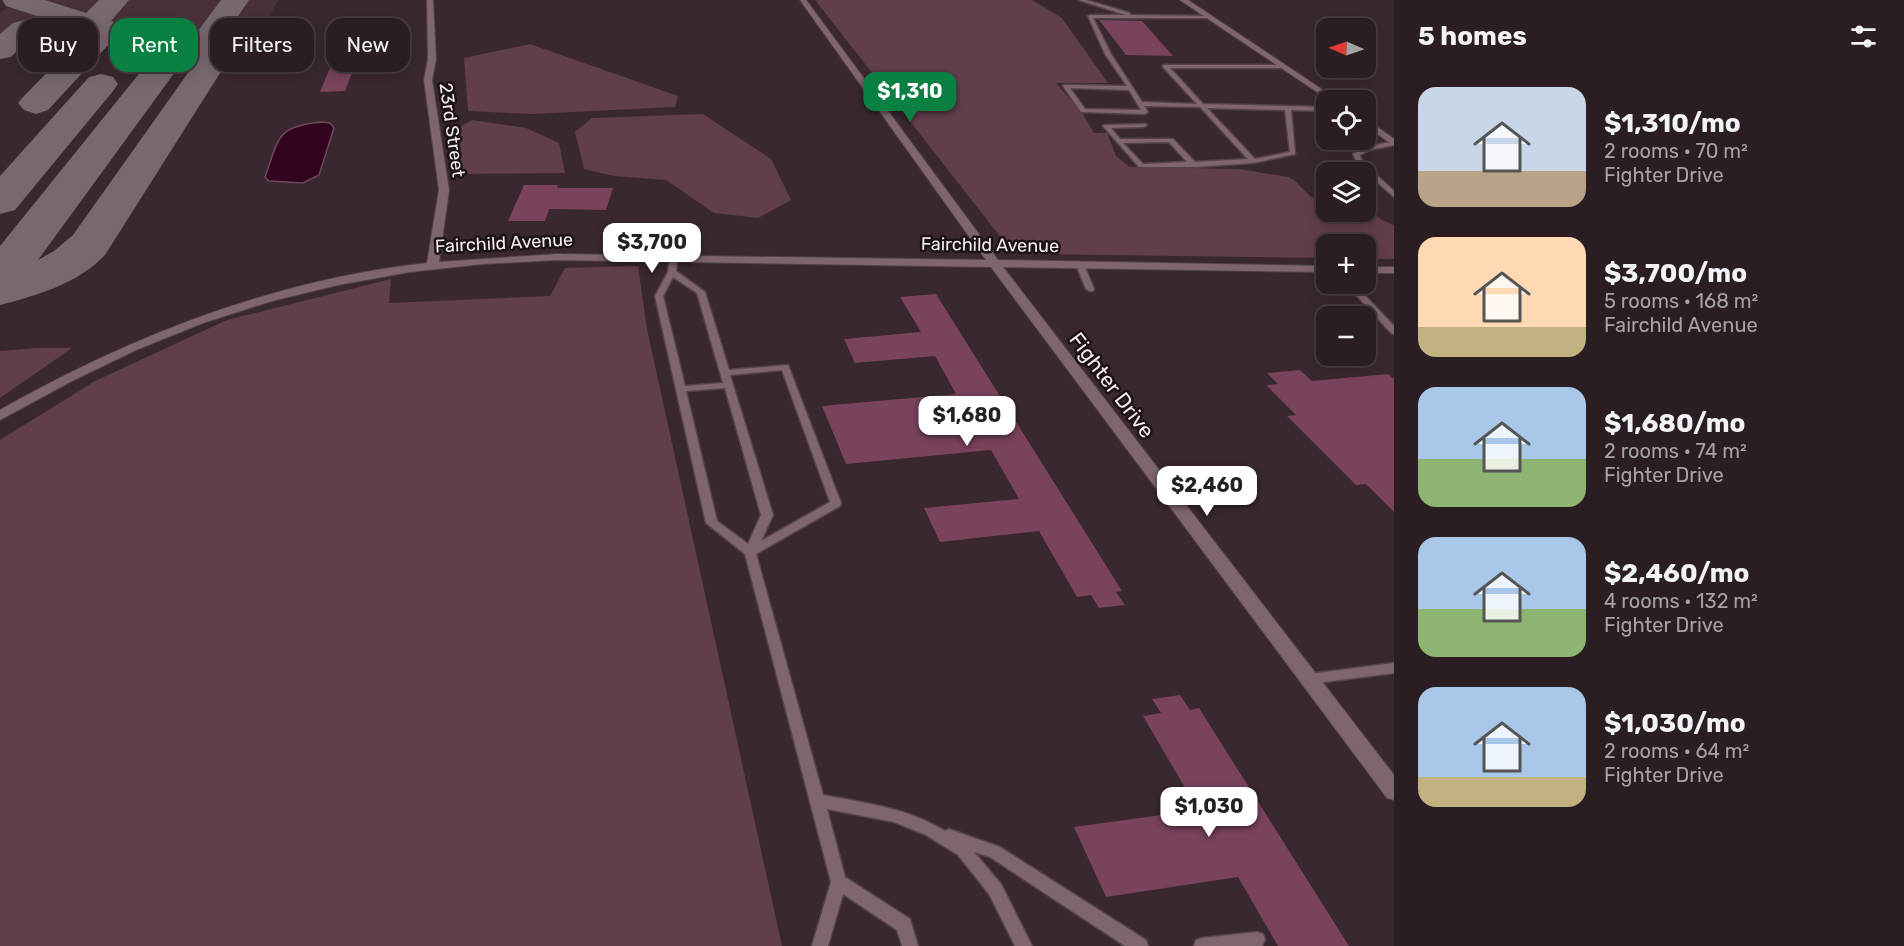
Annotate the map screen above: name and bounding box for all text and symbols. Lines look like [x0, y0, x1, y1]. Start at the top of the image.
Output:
chip: Buy [18, 18, 98, 72]
chip: Rent [110, 18, 198, 72]
chip: Filters [210, 18, 314, 72]
chip: New [326, 18, 410, 72]
north arrow [1316, 18, 1376, 78]
map controls [1316, 18, 1376, 366]
icon: filters [1847, 20, 1880, 53]
text: 5 homes [1418, 21, 1527, 52]
pin: $1,310 [861, 72, 959, 123]
text: $1,310 [877, 79, 943, 103]
street label: 23rd Street [434, 81, 470, 179]
button: locate [1316, 90, 1376, 150]
text: $1,310/mo [1604, 108, 1741, 139]
icon: home [1466, 111, 1538, 183]
text: 2 rooms · 70 m² [1604, 139, 1748, 163]
button: layers [1316, 162, 1376, 222]
text: Fighter Drive [1604, 163, 1724, 187]
pin: $3,700 [603, 223, 701, 274]
street label: Fairchild Avenue [434, 228, 574, 258]
text: $3,700 [617, 230, 687, 254]
street label: Fairchild Avenue [921, 233, 1059, 257]
button: + [1316, 234, 1376, 294]
text: $3,700/mo [1604, 258, 1747, 289]
icon: home [1466, 261, 1538, 333]
text: 5 rooms · 168 m² [1604, 289, 1758, 313]
button: − [1316, 306, 1376, 366]
text: Fairchild Avenue [1604, 313, 1758, 337]
street label: Fighter Drive [1064, 327, 1160, 443]
pin: $1,680 [918, 396, 1016, 447]
text: $1,680 [933, 403, 1001, 427]
text: $1,680/mo [1604, 408, 1745, 439]
icon: home [1466, 411, 1538, 483]
text: 2 rooms · 74 m² [1604, 439, 1747, 463]
text: Fighter Drive [1604, 463, 1724, 487]
pin: $2,460 [1158, 466, 1256, 517]
text: $2,460 [1171, 473, 1243, 497]
text: $2,460/mo [1604, 558, 1750, 589]
icon: home [1466, 561, 1538, 633]
text: 4 rooms · 132 m² [1604, 589, 1758, 613]
text: Fighter Drive [1604, 613, 1724, 637]
text: $1,030/mo [1604, 708, 1746, 739]
icon: home [1466, 711, 1538, 783]
text: 2 rooms · 64 m² [1604, 739, 1749, 763]
text: Fighter Drive [1604, 763, 1724, 787]
pin: $1,030 [1160, 787, 1258, 838]
text: $1,030 [1174, 794, 1244, 818]

